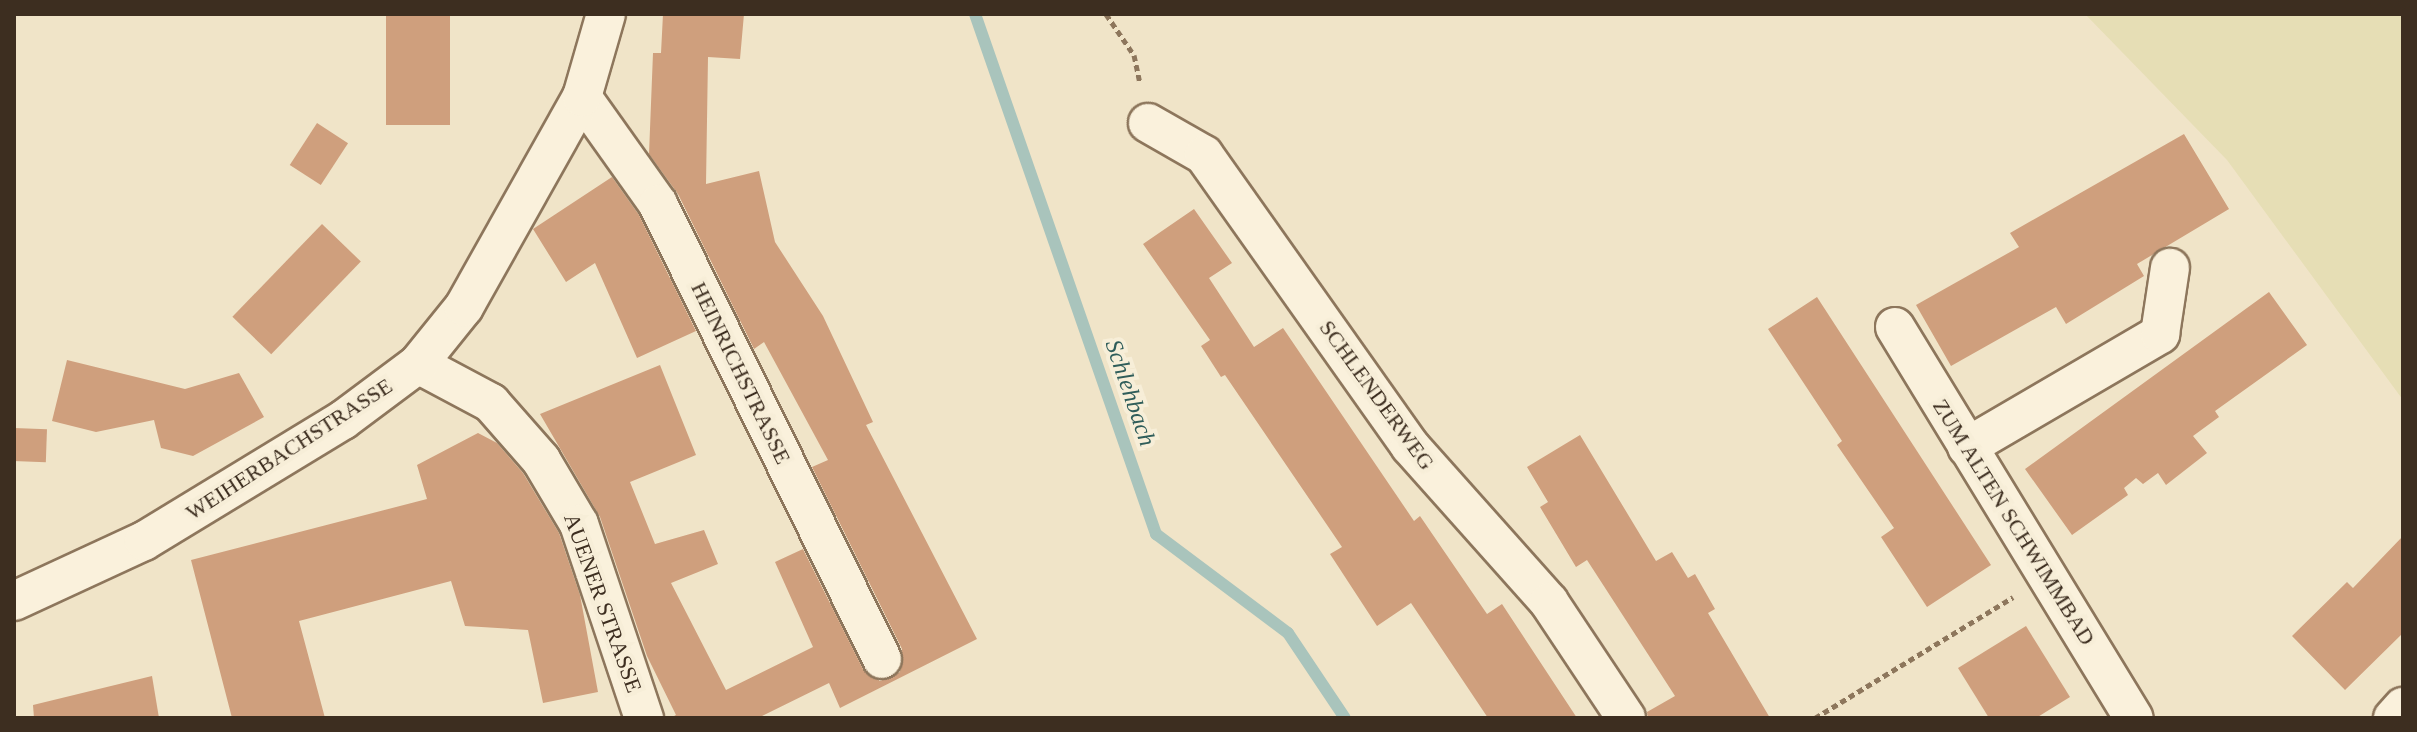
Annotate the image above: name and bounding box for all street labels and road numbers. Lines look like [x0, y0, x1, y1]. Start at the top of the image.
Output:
street label: HEINRICHSTRASSE [685, 278, 797, 468]
street label: SCHLENDERWEG [1314, 315, 1440, 475]
street label: WEIHERBACHSTRASSE [181, 372, 397, 526]
street label: ZUM ALTEN SCHWIMMBAD [1927, 394, 2101, 650]
street label: AUENER STRASSE [558, 510, 648, 696]

